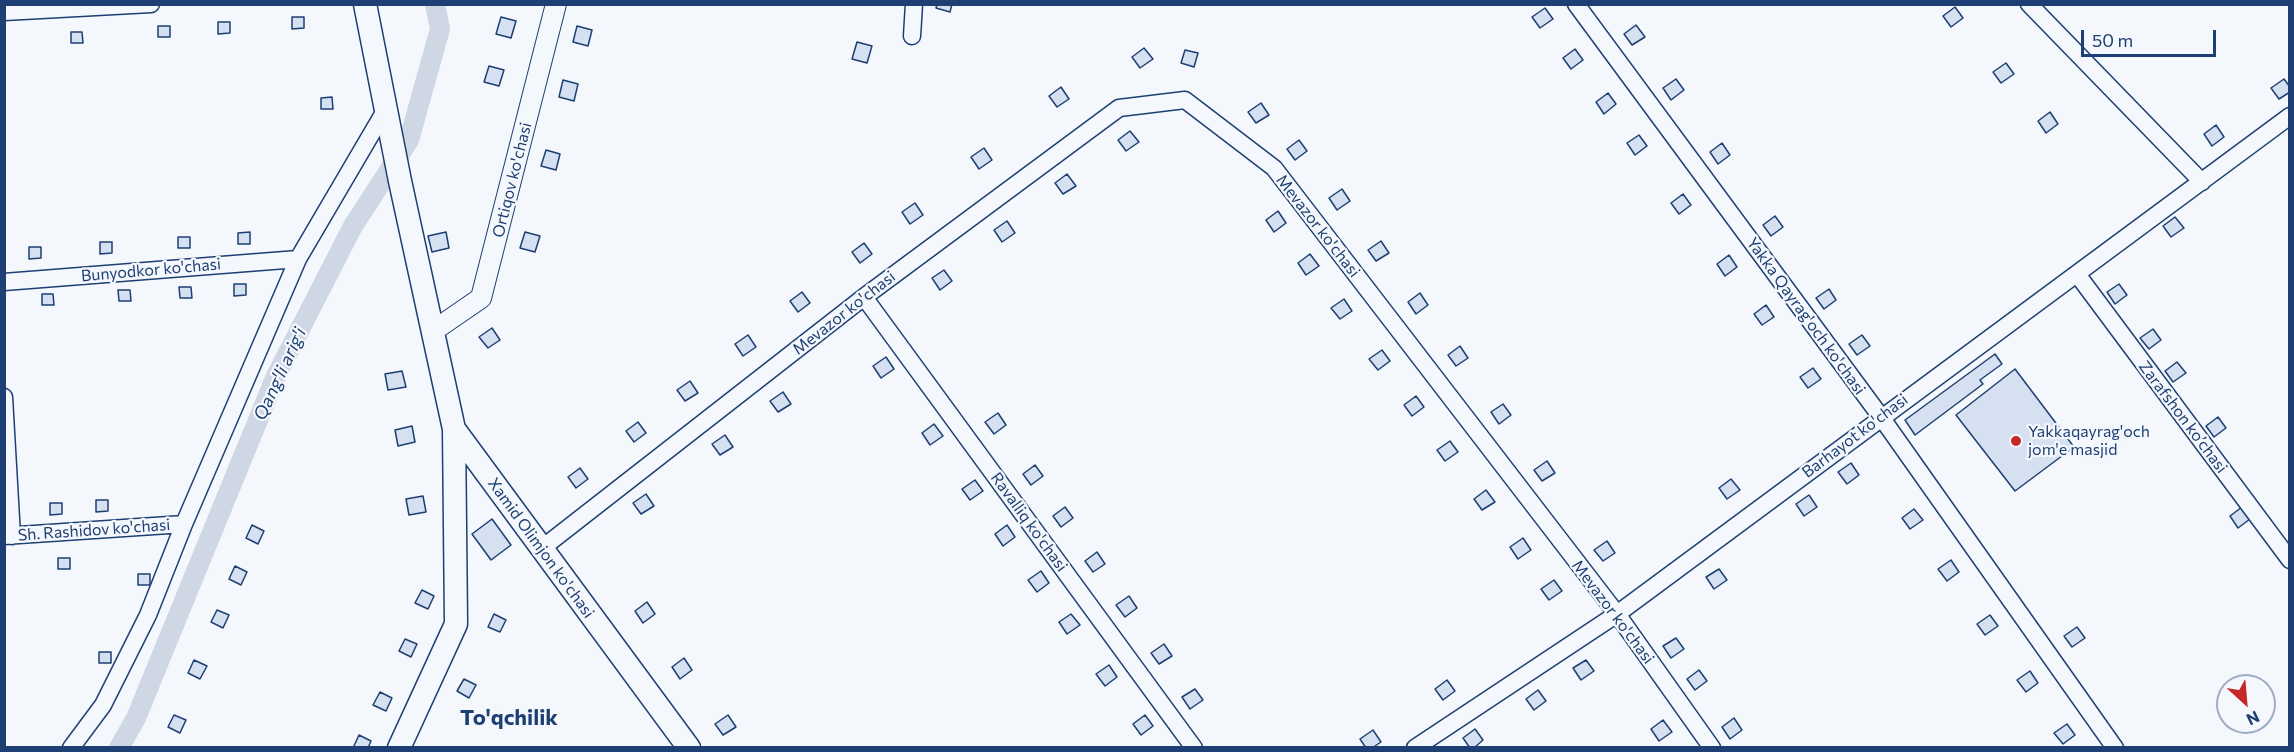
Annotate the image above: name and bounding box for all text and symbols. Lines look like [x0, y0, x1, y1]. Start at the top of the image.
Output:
scale bar [2084, 18, 2219, 56]
text: 50 m [2092, 29, 2133, 51]
street label: Ortiqov ko'chasi [488, 120, 536, 240]
street label: Mevazor ko'chasi [1272, 171, 1364, 281]
street label: Yakka Qayrag'och ko'chasi [1742, 234, 1870, 398]
street label: Bunyodkor ko'chasi [80, 254, 222, 286]
street label: Mevazor ko'chasi [789, 267, 899, 359]
water label: Qang'li arig'i [249, 324, 311, 424]
street label: Zarafshon ko’chasi [2135, 357, 2231, 477]
street label: Barhayot ko'chasi [1798, 390, 1912, 482]
place label: Yakkaqayrag'och jom'e masjid [2028, 422, 2150, 460]
marker: Yakkaqayrag'och jom'e masjid [2009, 434, 2023, 448]
street label: Ravalliq ko'chasi [987, 469, 1071, 575]
street label: Xamid Olimjon ko'chasi [484, 474, 598, 622]
street label: Sh. Rashidov ko'chasi [17, 515, 171, 545]
street label: Mevazor ko'chasi [1568, 556, 1658, 668]
north arrow [2216, 674, 2276, 734]
district label: To'qchilik [460, 705, 558, 731]
text: N [2244, 708, 2263, 730]

